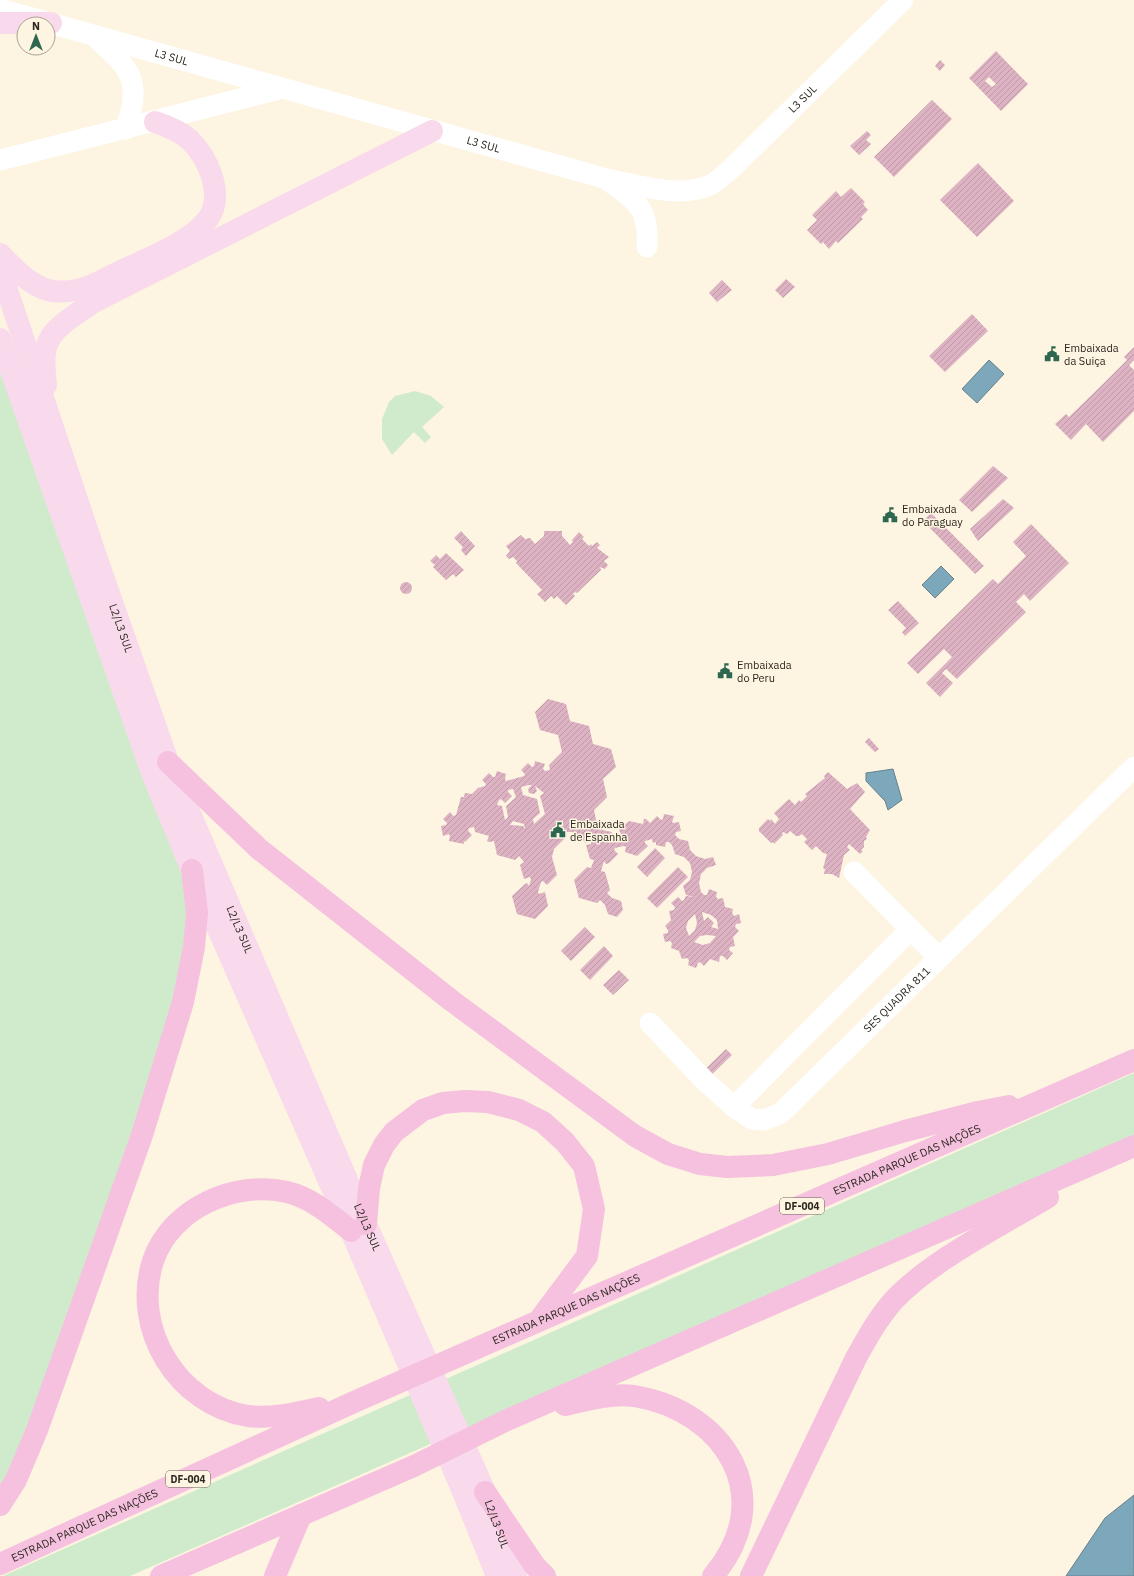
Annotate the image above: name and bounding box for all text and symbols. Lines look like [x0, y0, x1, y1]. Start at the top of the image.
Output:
north arrow [16, 16, 56, 56]
text: N [32, 19, 40, 33]
street label: L3 SUL [153, 46, 190, 68]
street label: L3 SUL [785, 81, 820, 116]
street label: L3 SUL [465, 133, 502, 156]
place label: Embaixada da Suiça [1064, 341, 1119, 368]
public building icon: Embaixada da Suiça [1043, 345, 1061, 363]
place label: Embaixada do Paraguay [902, 502, 963, 529]
public building icon: Embaixada do Paraguay [881, 506, 899, 524]
street label: L2/L3 SUL [106, 602, 136, 655]
place label: Embaixada do Peru [737, 658, 792, 685]
public building icon: Embaixada do Peru [716, 662, 734, 680]
place label: Embaixada de Espanha [570, 817, 628, 844]
public building icon: Embaixada de Espanha [549, 821, 567, 839]
street label: L2/L3 SUL [223, 903, 256, 956]
street label: SES QUADRA 811 [860, 963, 933, 1035]
street label: ESTRADA PARQUE DAS NAÇÕES [831, 1121, 983, 1198]
road number: DF-004 [780, 1198, 824, 1214]
street label: L2/L3 SUL [351, 1201, 384, 1254]
street label: ESTRADA PARQUE DAS NAÇÕES [490, 1270, 642, 1347]
road number: DF-004 [166, 1471, 210, 1487]
street label: ESTRADA PARQUE DAS NAÇÕES [9, 1486, 160, 1565]
street label: L2/L3 SUL [482, 1498, 512, 1551]

